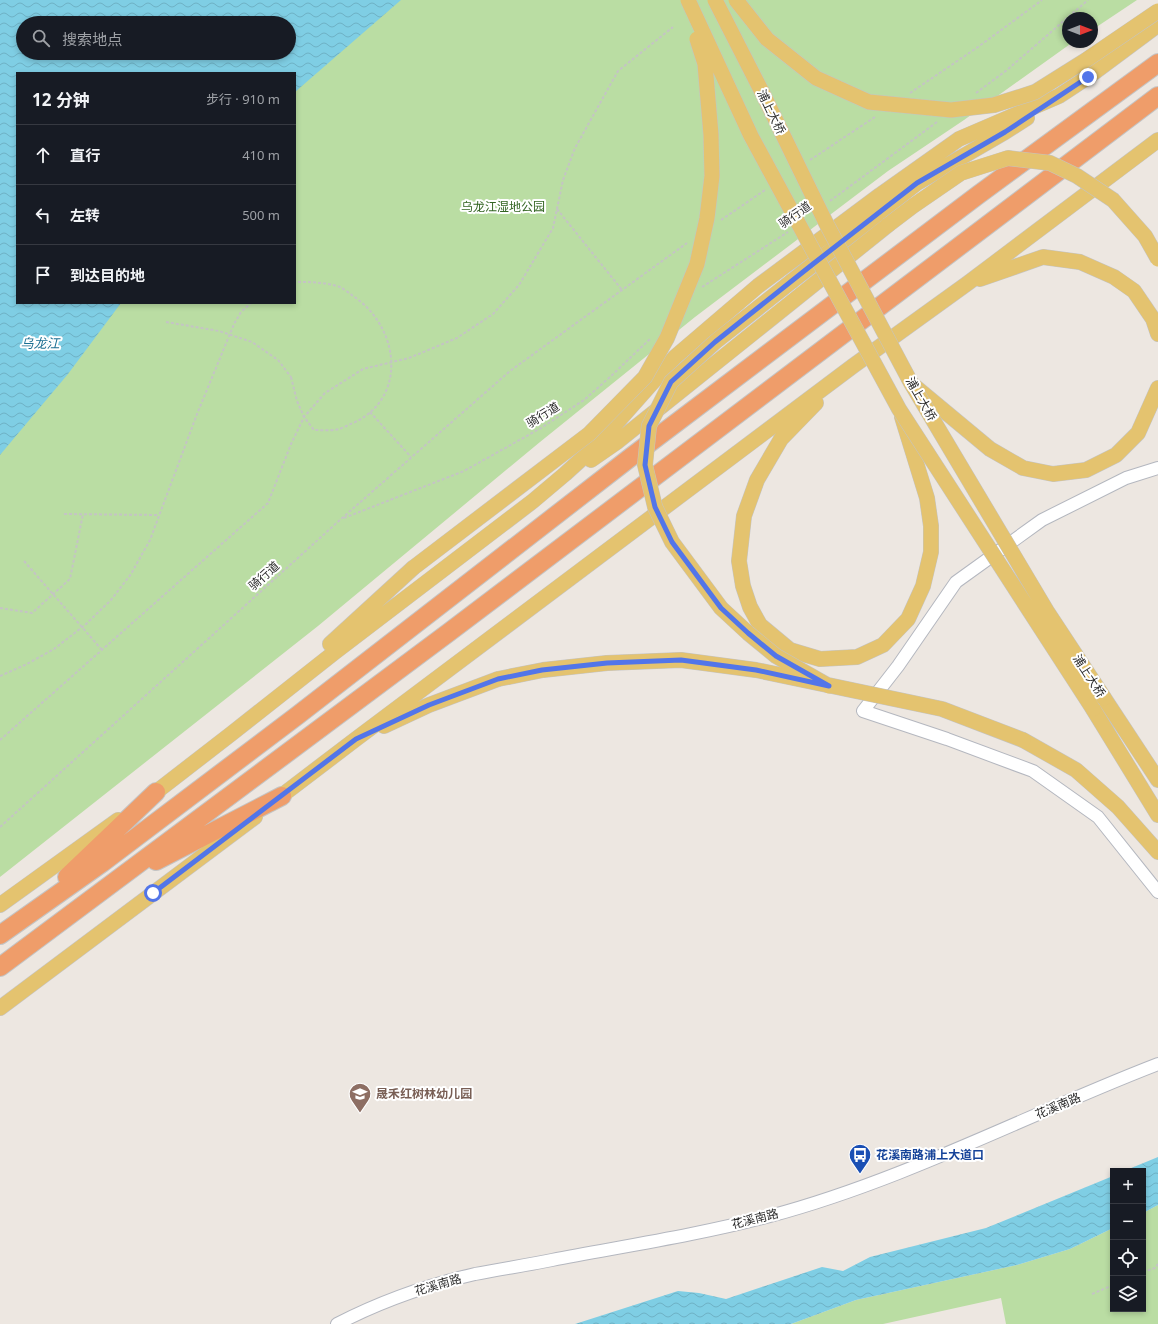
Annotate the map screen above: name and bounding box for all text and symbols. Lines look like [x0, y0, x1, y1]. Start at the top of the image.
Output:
north arrow [1062, 12, 1098, 48]
search box [16, 16, 296, 60]
icon: search [30, 27, 52, 49]
text: 搜索地点 [62, 29, 122, 49]
route end [1079, 68, 1097, 86]
street label: 浦上大桥 [753, 86, 790, 137]
text: 12 分钟 [32, 88, 90, 111]
text: 步行 · 910 m [206, 90, 280, 108]
icon: ahead [32, 144, 54, 166]
text: 直行 [70, 145, 100, 165]
text: 410 m [242, 146, 280, 164]
street label: 骑行道 [775, 197, 814, 232]
park label: 乌龙江湿地公园 [461, 198, 545, 215]
icon: left [32, 204, 54, 226]
text: 左转 [70, 205, 100, 225]
text: 500 m [242, 206, 280, 224]
icon: arrive [32, 264, 54, 286]
text: 到达目的地 [70, 265, 145, 285]
water label: 乌龙江 [20, 334, 61, 352]
street label: 浦上大桥 [902, 374, 941, 424]
street label: 骑行道 [523, 398, 563, 431]
street label: 骑行道 [245, 557, 283, 594]
street label: 浦上大桥 [1069, 651, 1110, 700]
route start [144, 884, 162, 902]
school or university icon: 晟禾红树林幼儿园 [347, 1081, 373, 1114]
place label: 晟禾红树林幼儿园 [376, 1085, 472, 1102]
street label: 花溪南路 [1032, 1088, 1083, 1123]
bus stop icon: 花溪南路浦上大道口 [847, 1142, 873, 1175]
place label: 花溪南路浦上大道口 [876, 1146, 984, 1163]
map controls [1110, 1168, 1146, 1312]
button: + [1110, 1168, 1146, 1204]
street label: 花溪南路 [730, 1204, 780, 1233]
button: − [1110, 1204, 1146, 1240]
button: locate [1110, 1240, 1146, 1276]
street label: 花溪南路 [412, 1270, 463, 1299]
button: layers [1110, 1276, 1146, 1312]

